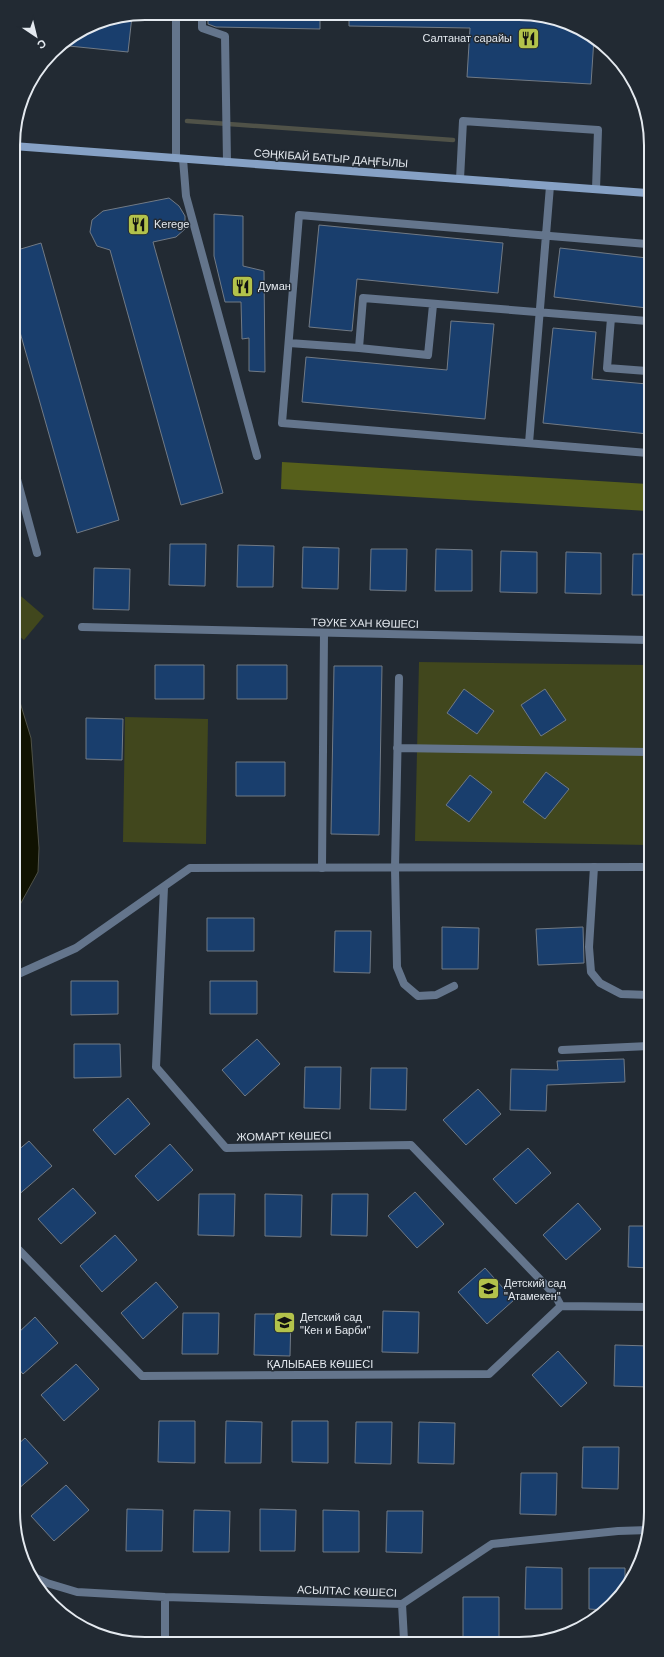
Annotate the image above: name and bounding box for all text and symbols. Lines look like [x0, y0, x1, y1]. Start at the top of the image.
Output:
north arrow [16, 16, 56, 56]
restaurant icon: Салтанат сарайы [515, 25, 541, 51]
place label: Салтанат сарайы [422, 32, 512, 44]
text: С [35, 37, 48, 51]
street label: СӘҢКІБАЙ БАТЫР ДАҢҒЫЛЫ [253, 147, 409, 169]
restaurant icon: Kerege [125, 211, 151, 237]
place label: Kerege [154, 218, 189, 230]
restaurant icon: Думан [230, 273, 256, 299]
place label: Думан [258, 280, 291, 292]
street label: ТӘУКЕ ХАН КӨШЕСІ [311, 616, 419, 630]
street label: ЖОМАРТ КӨШЕСІ [236, 1129, 332, 1143]
school or university icon: Детский сад "Атамекен" [475, 1276, 501, 1302]
place label: Детский сад "Атамекен" [504, 1277, 566, 1302]
school or university icon: Детский сад "Кен и Барби" [271, 1310, 297, 1336]
place label: Детский сад "Кен и Барби" [300, 1311, 371, 1336]
street label: ҚАЛЫБАЕВ КӨШЕСІ [267, 1358, 373, 1370]
street label: АСЫЛТАС КӨШЕСІ [297, 1583, 397, 1599]

